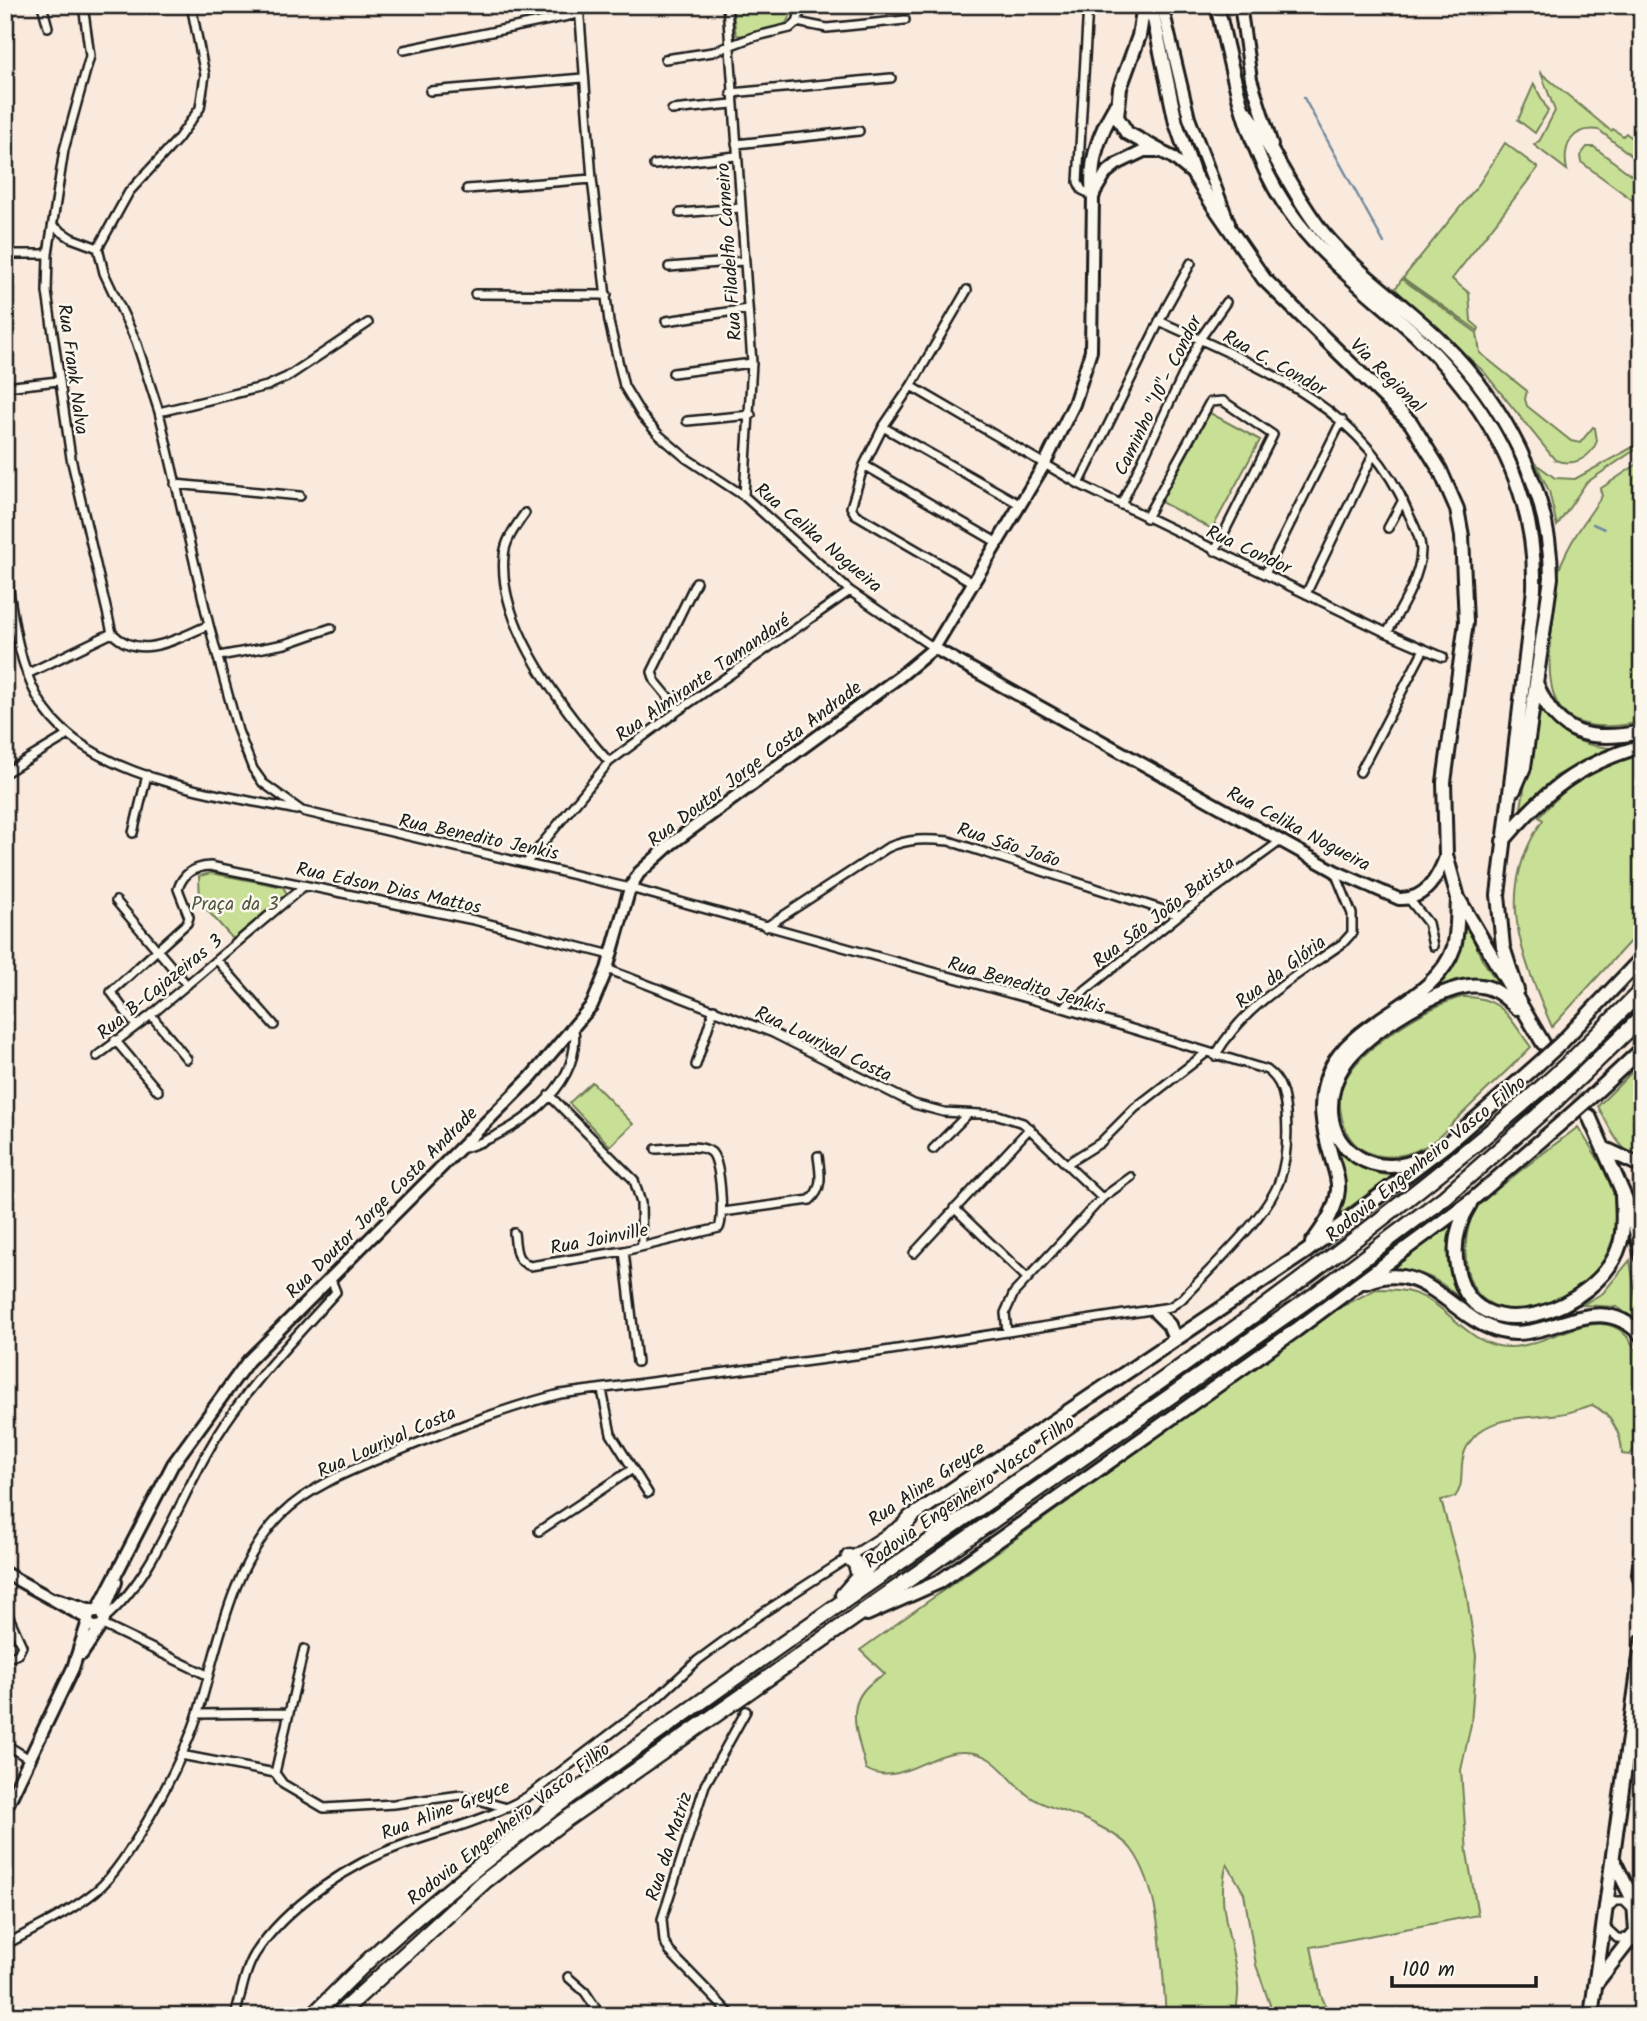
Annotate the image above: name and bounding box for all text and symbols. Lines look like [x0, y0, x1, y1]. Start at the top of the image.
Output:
street label: Rua Filadelfio Carneiro [709, 162, 751, 342]
street label: Rua Frank Nalva [48, 302, 96, 437]
street label: Caminho "10"- Condor [1107, 309, 1211, 481]
street label: Rua C. Condor [1217, 323, 1333, 406]
street label: Via Regional [1342, 332, 1432, 421]
street label: Rua Celika Nogueira [747, 476, 888, 601]
street label: Rua Condor [1200, 518, 1297, 584]
street label: Rua Almirante Tamandaré [609, 606, 797, 750]
street label: Rua Doutor Jorge Costa Andrade [642, 674, 869, 855]
street label: Rua Celika Nogueira [1221, 779, 1375, 880]
street label: Rua Benedito Jenkis [396, 806, 561, 870]
street label: Rua São João [953, 815, 1064, 877]
street label: Rua São João Batista [1086, 849, 1242, 976]
street label: Rua Edson Dias Mattos [293, 855, 484, 923]
park label: Praça da 3 [191, 890, 279, 920]
street label: Rua B-Cajazeiras 3 [91, 927, 230, 1048]
street label: Rua da Glória [1229, 928, 1333, 1017]
street label: Rua Benedito Jenkis [944, 949, 1109, 1023]
street label: Rua Lourival Costa [749, 999, 897, 1091]
street label: Rodovia Engenheiro Vasco Filho [1319, 1069, 1533, 1250]
street label: Rua Doutor Jorge Costa Andrade [279, 1100, 486, 1307]
street label: Rua Joinville [548, 1216, 651, 1264]
street label: Rua Lourival Costa [313, 1399, 461, 1487]
street label: Rodovia Engenheiro Vasco Filho [859, 1408, 1082, 1577]
street label: Rua Aline Greyce [862, 1434, 992, 1535]
street label: Rodovia Engenheiro Vasco Filho [401, 1735, 617, 1914]
street label: Rua Aline Greyce [377, 1772, 515, 1849]
street label: Rua da Matriz [638, 1788, 702, 1905]
scale bar [1392, 1944, 1535, 1988]
text: 100 m [1402, 1954, 1455, 1987]

